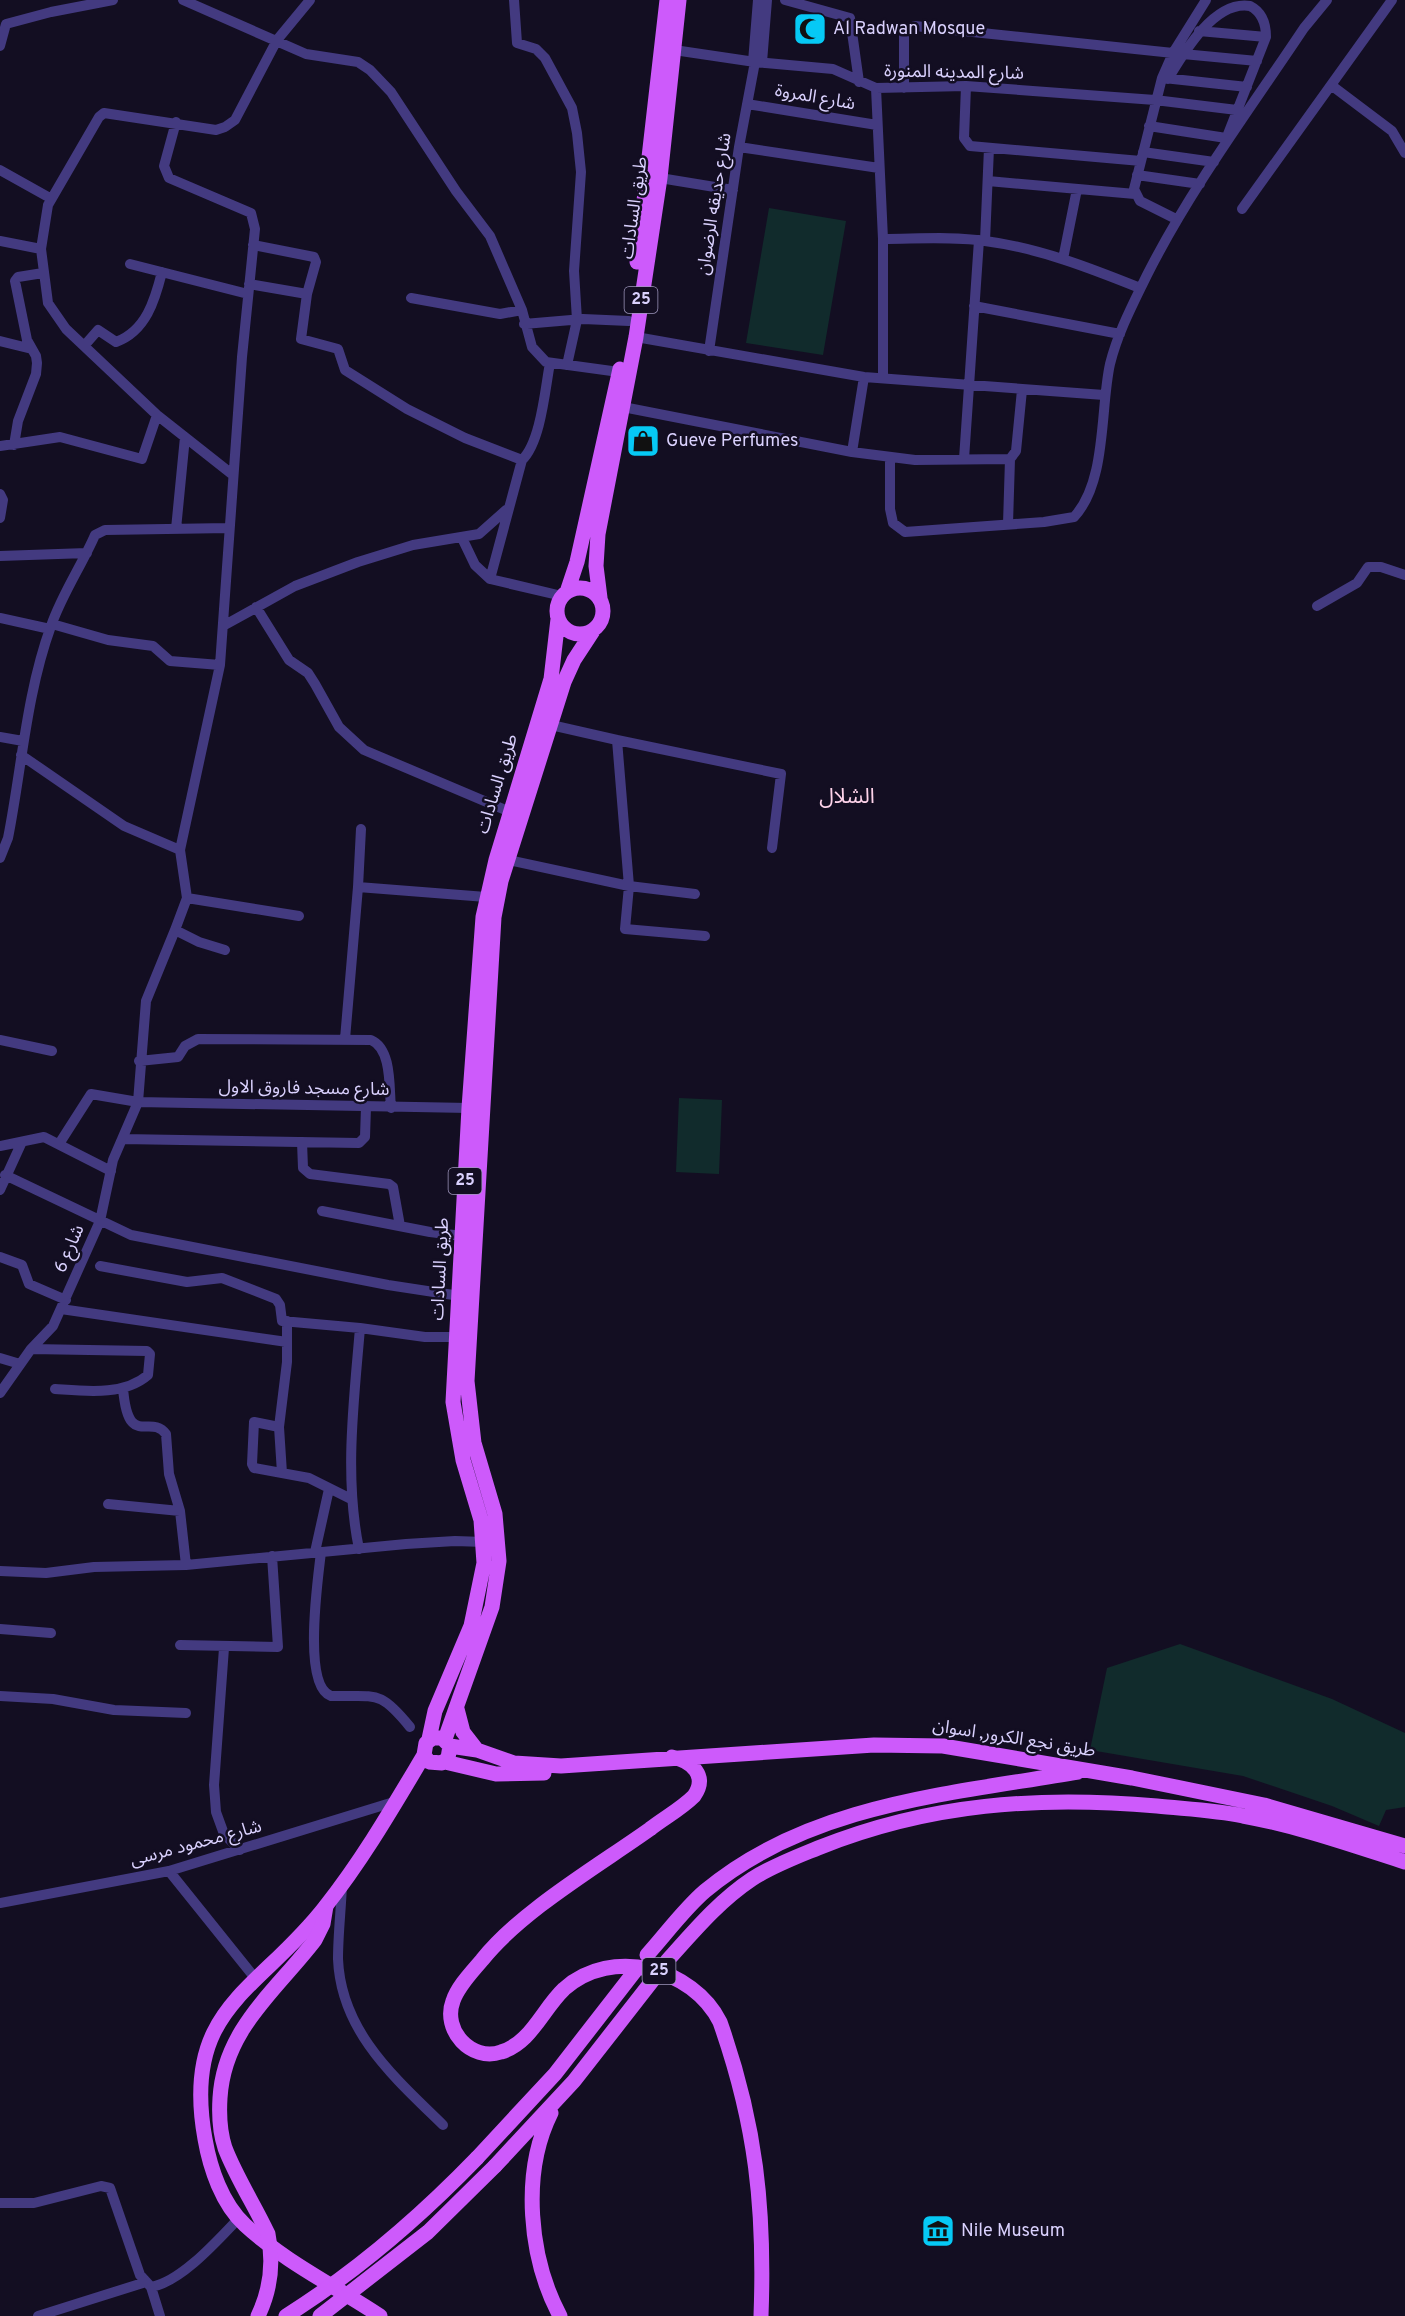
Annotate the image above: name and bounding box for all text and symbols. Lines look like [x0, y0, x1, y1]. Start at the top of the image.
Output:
mosque icon: Al Radwan Mosque [792, 11, 828, 47]
place label: Al Radwan Mosque [833, 18, 985, 41]
street label: شارع المدينه المنورة [884, 60, 1024, 87]
street label: شارع المروة [773, 80, 857, 117]
street label: شارع حديقه الرضوان [692, 131, 739, 277]
street label: طريق السادات [616, 155, 654, 261]
road number: 25 [624, 287, 658, 313]
shop icon: Gueve Perfumes [625, 423, 661, 459]
place label: Gueve Perfumes [666, 430, 799, 453]
street label: طريق السادات [472, 731, 524, 837]
district label: الشلال [819, 784, 875, 811]
street label: شارع مسجد فاروق الاول [218, 1076, 390, 1103]
road number: 25 [448, 1168, 482, 1194]
street label: طريق السادات [427, 1217, 455, 1321]
street label: شارع 6 [50, 1221, 91, 1277]
street label: طريق نجع الكرور, اسوان [931, 1715, 1097, 1764]
street label: شارع محمود مرسى [128, 1815, 265, 1874]
road number: 25 [642, 1958, 676, 1984]
museum icon: Nile Museum [920, 2213, 956, 2249]
place label: Nile Museum [961, 2220, 1065, 2243]

